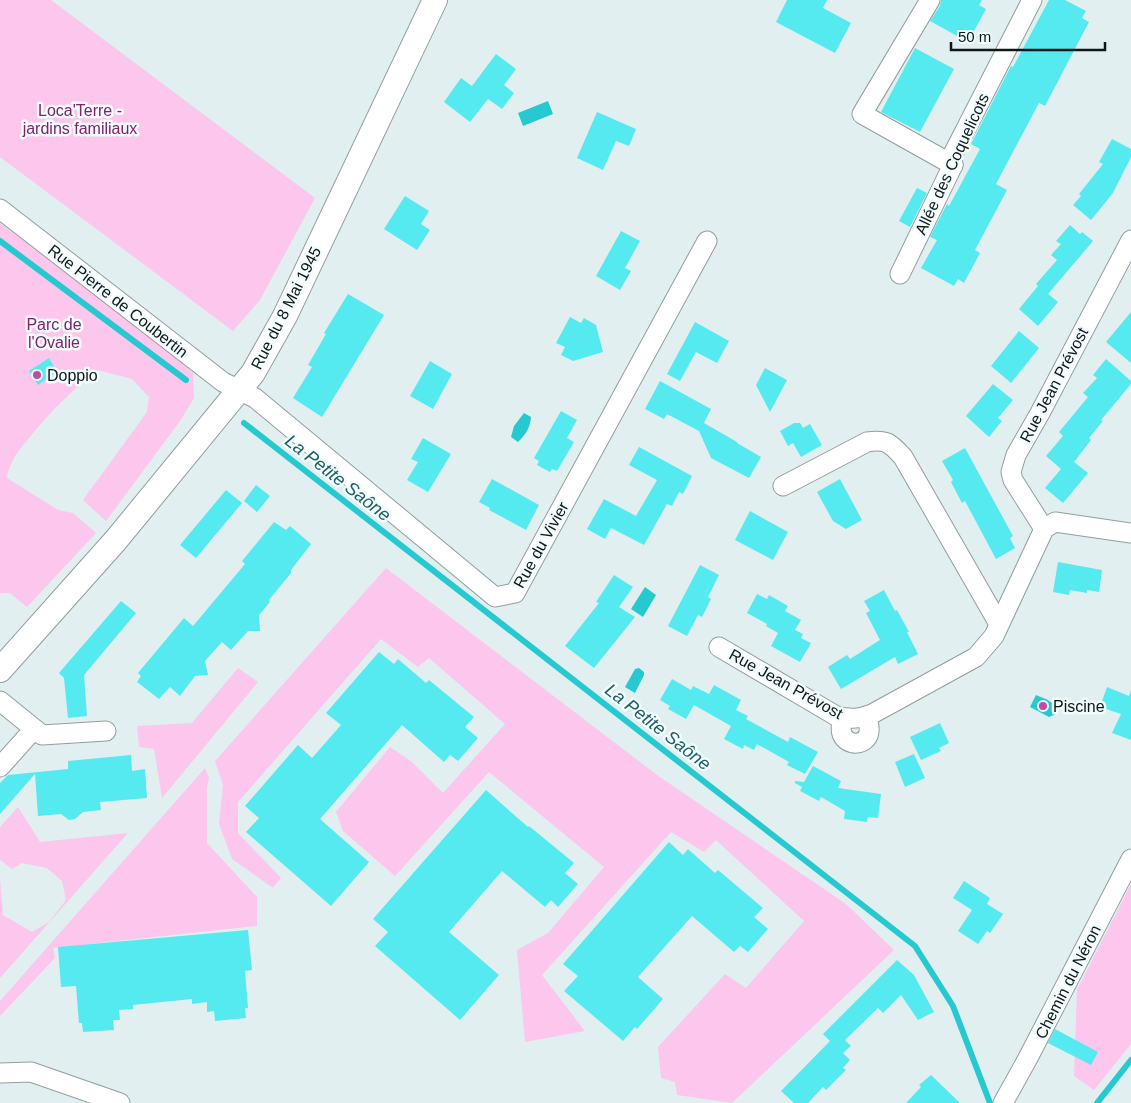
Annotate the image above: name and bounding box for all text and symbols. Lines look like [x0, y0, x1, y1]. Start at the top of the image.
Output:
scale bar [951, 20, 1105, 52]
text: 50 m [958, 28, 991, 45]
street label: Allée des Coquelicots [912, 91, 992, 237]
park label: Loca'Terre - jardins familiaux [22, 102, 137, 137]
street label: Rue Pierre de Coubertin [45, 241, 191, 361]
street label: Rue du 8 Mai 1945 [248, 244, 324, 372]
park label: Parc de l'Ovalie [26, 316, 82, 351]
street label: Rue Jean Prévost [1017, 324, 1092, 445]
place label: Doppio [47, 367, 98, 384]
marker: Doppio [31, 369, 43, 381]
water label: La Petite Saône [281, 431, 395, 525]
street label: Rue du Vivier [510, 498, 572, 591]
street label: Rue Jean Prévost [726, 646, 846, 723]
water label: La Petite Saône [601, 680, 715, 774]
place label: Piscine [1053, 698, 1105, 715]
marker: Piscine [1037, 700, 1049, 712]
street label: Chemin du Néron [1032, 922, 1104, 1042]

